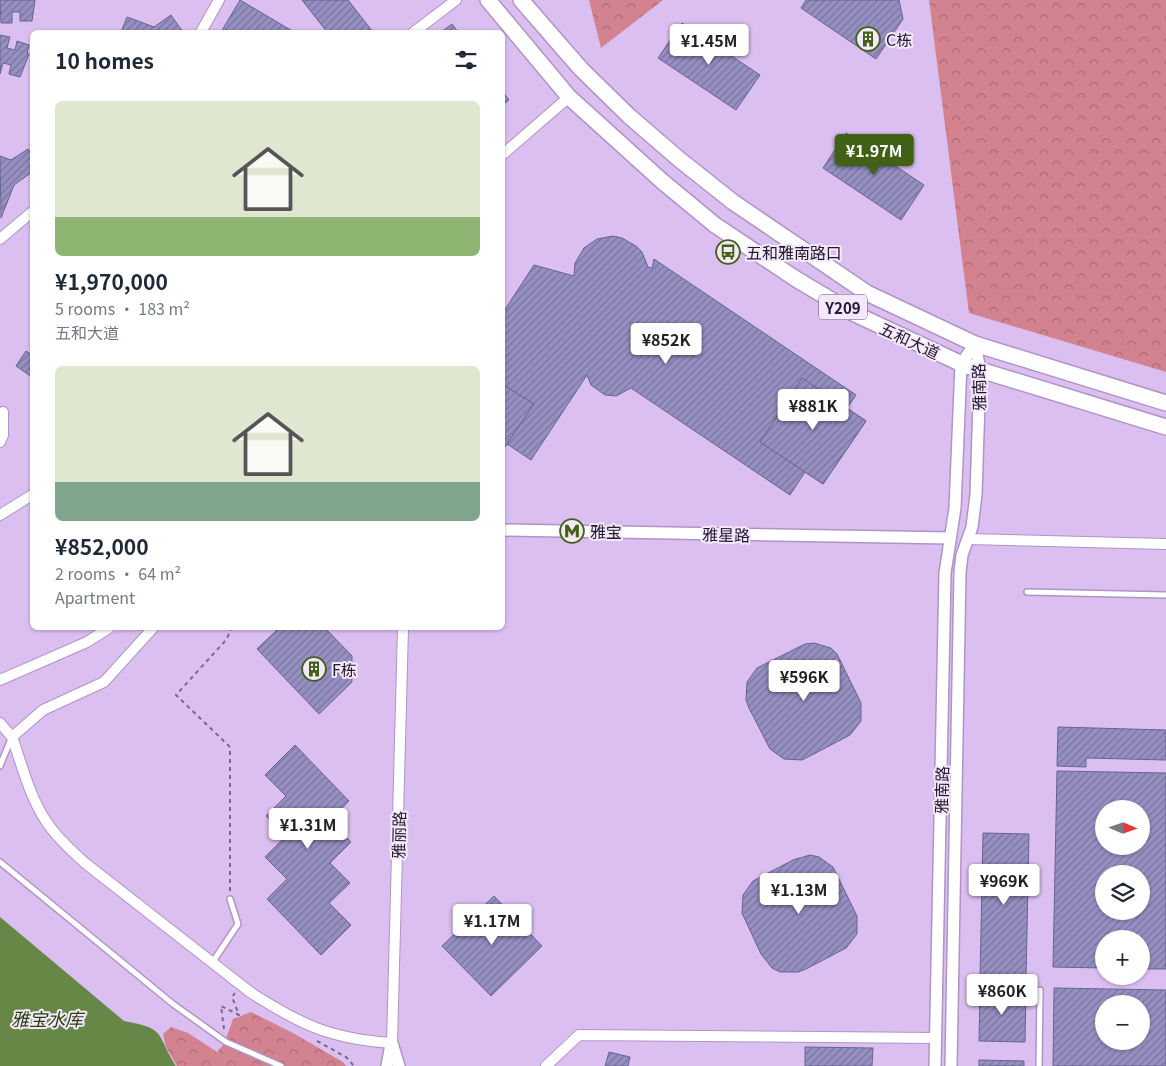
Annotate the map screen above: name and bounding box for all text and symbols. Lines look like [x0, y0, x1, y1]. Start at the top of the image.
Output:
pin: ¥1.45M [668, 23, 750, 66]
building icon: C栋 [855, 26, 881, 52]
place label: C栋 [886, 27, 912, 51]
text: ¥1.45M [681, 28, 737, 52]
text: 10 homes [55, 45, 154, 75]
icon: filters [452, 46, 480, 74]
icon: home [223, 134, 313, 224]
pin: ¥1.97M [833, 134, 915, 176]
text: ¥1.97M [846, 138, 902, 162]
bus stop icon: 五和雅南路口 [715, 239, 741, 265]
place label: 五和雅南路口 [746, 240, 842, 264]
text: ¥1,970,000 [55, 266, 168, 296]
road number: Y209 [819, 294, 867, 320]
text: 5 rooms · 183 m² [55, 296, 190, 320]
street label: 五和大道 [876, 316, 944, 364]
text: 五和大道 [55, 320, 119, 344]
pin: ¥852K [631, 322, 701, 365]
text: ¥852K [642, 327, 690, 351]
street label: 雅南路 [966, 363, 990, 411]
pin: ¥881K [778, 388, 848, 431]
text: ¥881K [789, 393, 837, 417]
icon: home [223, 399, 313, 489]
metro station icon: 雅宝 [559, 518, 585, 544]
place label: 雅宝 [590, 519, 622, 543]
street label: 雅星路 [702, 522, 750, 546]
text: ¥852,000 [55, 531, 149, 561]
text: 2 rooms · 64 m² [55, 561, 181, 585]
text: Apartment [55, 585, 135, 609]
building icon: F栋 [301, 656, 327, 682]
place label: F栋 [332, 657, 357, 681]
pin: ¥596K [769, 660, 839, 702]
text: ¥596K [780, 664, 828, 688]
street label: 雅南路 [929, 766, 953, 814]
north arrow [1095, 800, 1150, 855]
map controls [1095, 800, 1150, 1050]
pin: ¥1.31M [267, 808, 349, 850]
street label: 雅丽路 [386, 811, 410, 859]
text: ¥1.31M [280, 812, 336, 836]
pin: ¥969K [969, 864, 1039, 906]
button: layers [1095, 865, 1150, 920]
text: ¥969K [980, 868, 1028, 892]
pin: ¥1.13M [758, 872, 840, 915]
text: ¥1.13M [771, 877, 827, 901]
pin: ¥1.17M [451, 904, 533, 946]
text: ¥1.17M [464, 908, 520, 932]
button: + [1095, 930, 1150, 985]
pin: ¥860K [967, 974, 1037, 1016]
text: ¥860K [978, 978, 1026, 1002]
button: − [1095, 995, 1150, 1050]
water label: 雅宝水库 [11, 1005, 86, 1031]

